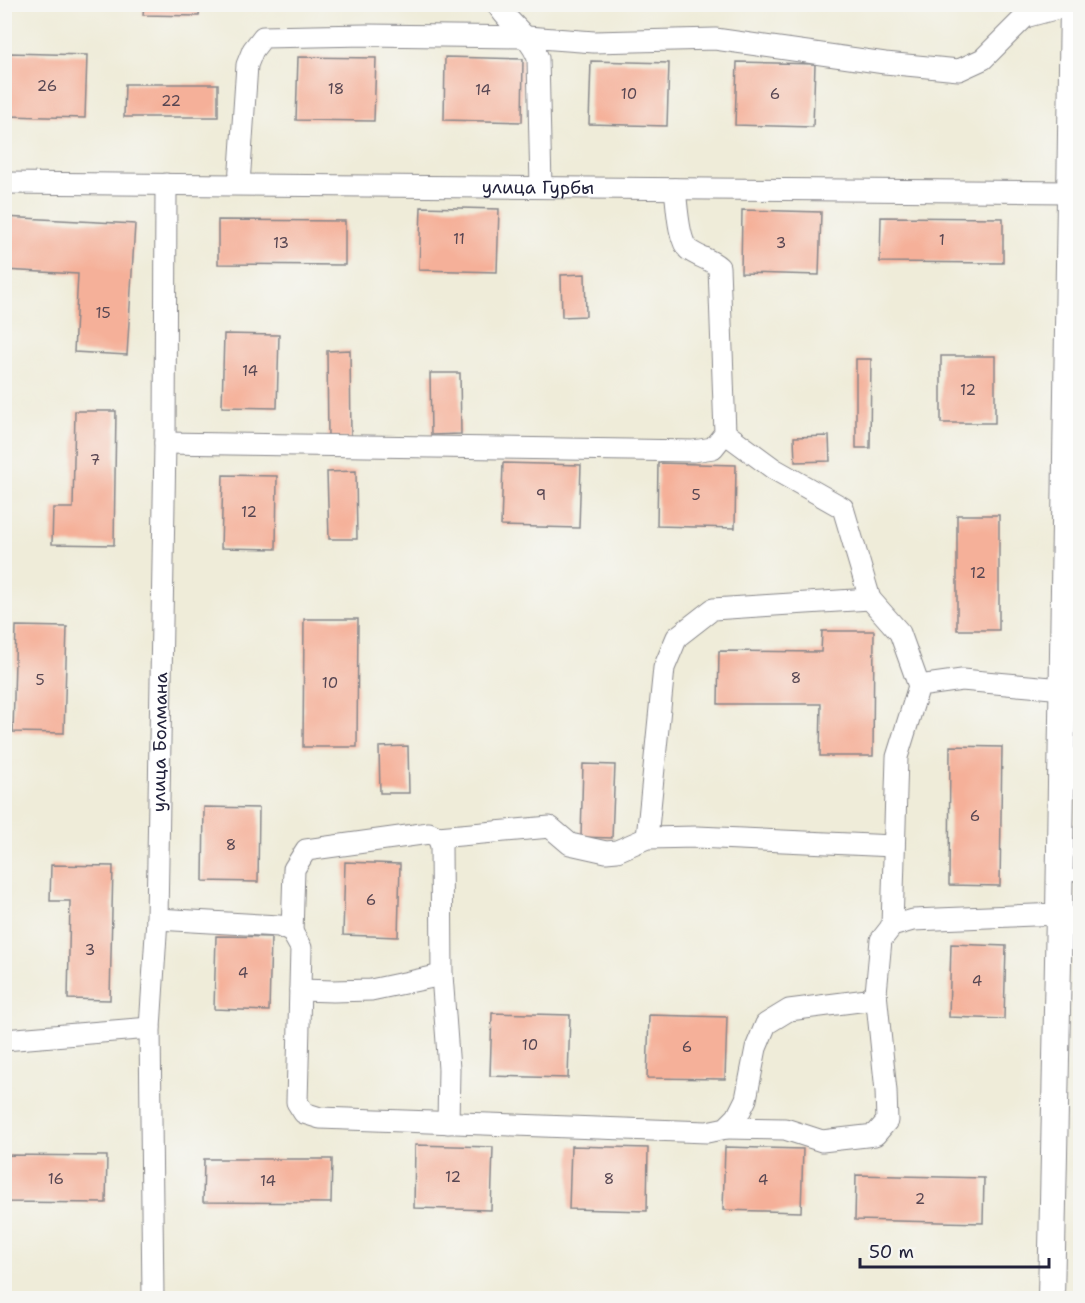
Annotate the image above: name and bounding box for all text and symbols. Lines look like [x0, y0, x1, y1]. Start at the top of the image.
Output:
house number: 26 [37, 76, 57, 96]
house number: 18 [328, 79, 344, 99]
house number: 14 [475, 80, 491, 100]
house number: 10 [621, 84, 637, 104]
house number: 6 [770, 84, 780, 104]
house number: 22 [161, 91, 181, 111]
street label: улица Гурбы [482, 175, 594, 200]
house number: 11 [453, 229, 465, 249]
house number: 1 [939, 230, 945, 250]
house number: 13 [273, 233, 289, 253]
house number: 3 [776, 233, 786, 253]
house number: 15 [95, 303, 111, 323]
house number: 14 [242, 361, 258, 381]
house number: 12 [960, 380, 976, 400]
house number: 7 [90, 450, 100, 470]
house number: 9 [536, 485, 546, 505]
house number: 5 [691, 485, 701, 505]
house number: 12 [241, 502, 257, 522]
house number: 12 [970, 563, 986, 583]
house number: 8 [791, 668, 801, 688]
house number: 5 [35, 670, 45, 690]
street label: улица Болмана [147, 672, 173, 812]
house number: 10 [322, 673, 338, 693]
house number: 6 [970, 806, 980, 826]
house number: 8 [226, 835, 236, 855]
house number: 6 [366, 890, 376, 910]
house number: 3 [85, 940, 95, 960]
house number: 4 [238, 963, 248, 983]
house number: 4 [972, 971, 982, 991]
house number: 10 [522, 1035, 538, 1055]
house number: 6 [682, 1037, 692, 1057]
house number: 12 [445, 1167, 461, 1187]
house number: 16 [48, 1169, 64, 1189]
house number: 8 [604, 1169, 614, 1189]
house number: 4 [758, 1170, 768, 1190]
house number: 14 [260, 1171, 276, 1191]
house number: 2 [915, 1189, 925, 1209]
scale bar [860, 1231, 1049, 1269]
text: 50 m [869, 1240, 914, 1264]

